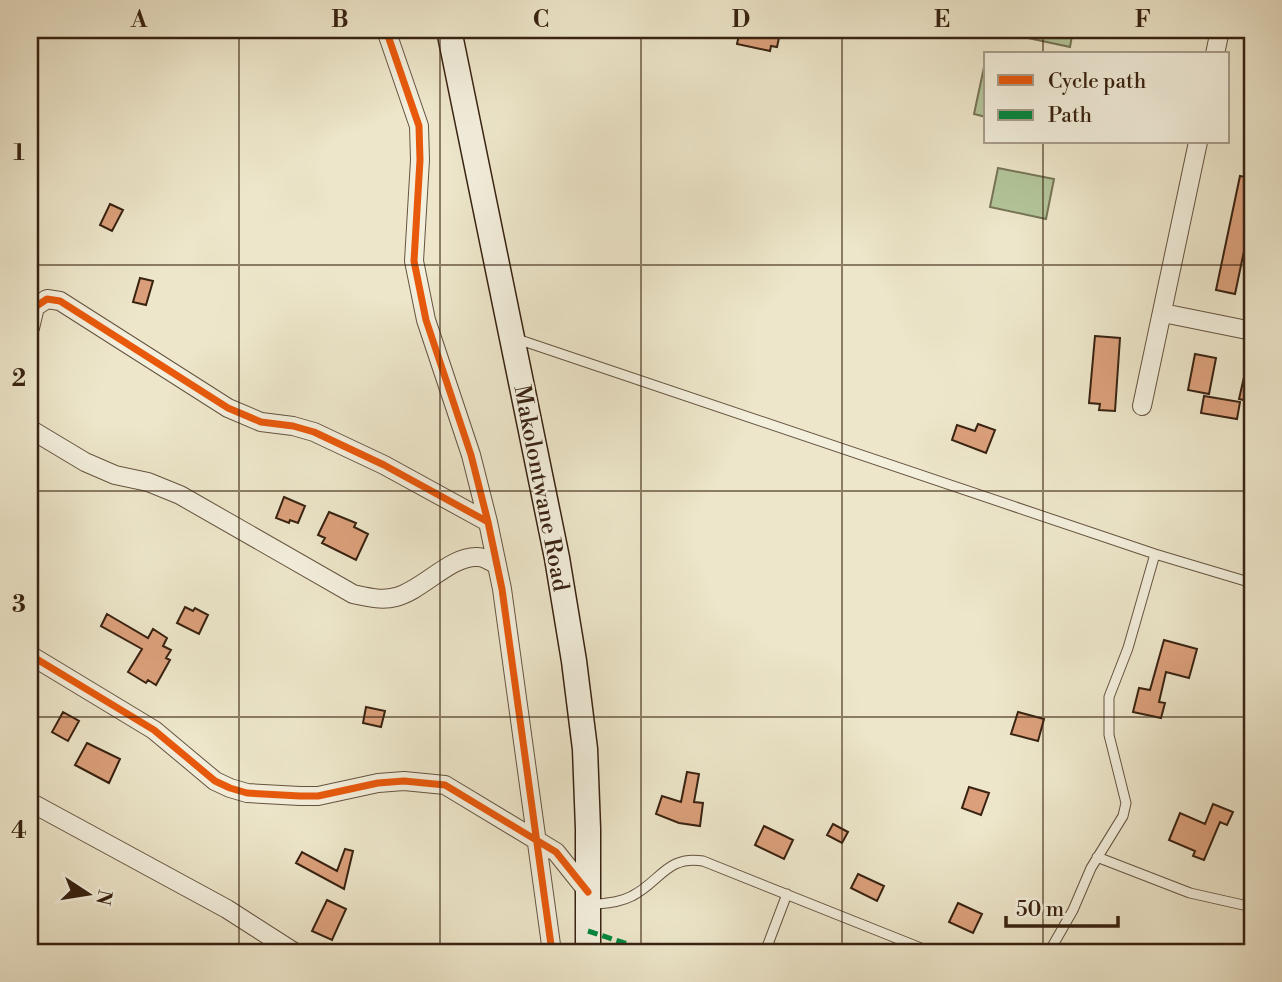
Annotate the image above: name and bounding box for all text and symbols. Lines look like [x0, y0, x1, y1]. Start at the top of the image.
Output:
text: A [130, 6, 148, 34]
text: B [331, 6, 349, 34]
text: C [533, 6, 549, 34]
text: D [732, 6, 750, 34]
text: E [934, 6, 950, 34]
text: F [1135, 6, 1151, 34]
legend [984, 52, 1230, 144]
text: Cycle path [1048, 69, 1147, 95]
text: Path [1048, 103, 1093, 129]
text: 1 [13, 139, 25, 167]
text: 2 [12, 365, 26, 393]
street label: Makolontwane Road [507, 383, 575, 594]
text: 3 [12, 591, 26, 619]
text: 4 [11, 817, 27, 845]
north arrow [52, 860, 122, 930]
scale bar [1006, 884, 1118, 928]
text: N [90, 887, 117, 907]
text: 50 m [1016, 897, 1064, 923]

